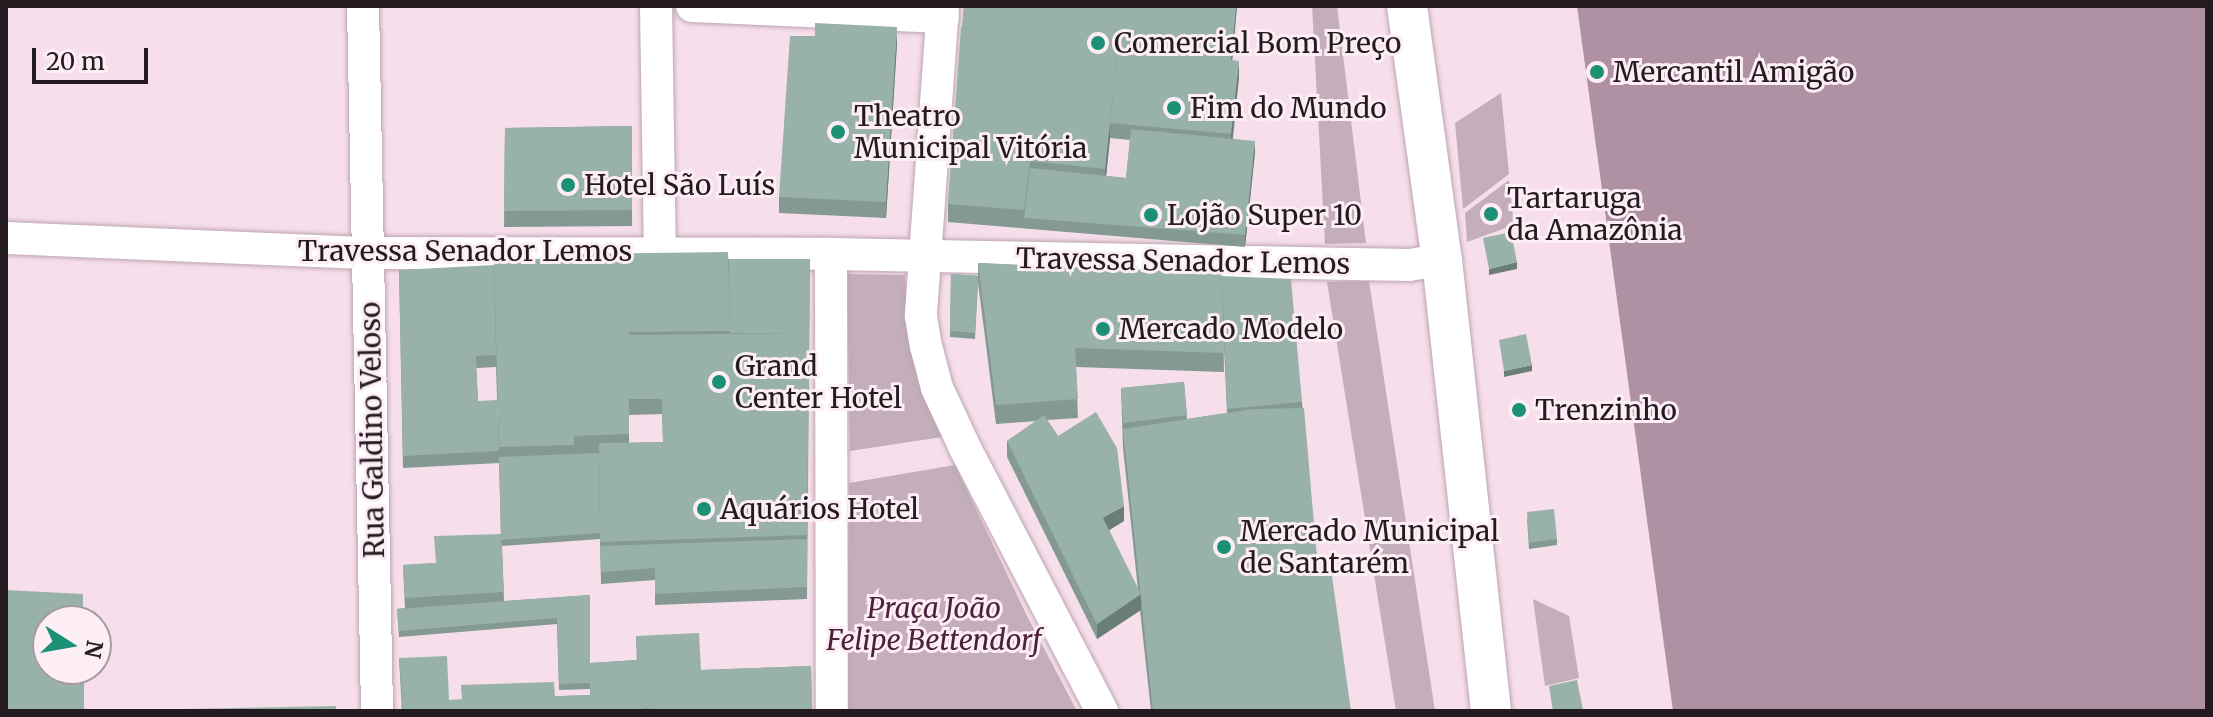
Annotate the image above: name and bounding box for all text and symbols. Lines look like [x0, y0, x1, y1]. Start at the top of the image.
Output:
place label: Comercial Bom Preço [1114, 26, 1401, 60]
scale bar [36, 32, 152, 82]
marker: Comercial Bom Preço [1089, 34, 1107, 52]
text: 20 m [46, 46, 105, 77]
place label: Mercantil Amigão [1613, 55, 1854, 89]
marker: Mercantil Amigão [1588, 63, 1606, 81]
place label: Fim do Mundo [1190, 91, 1387, 125]
place label: Theatro Municipal Vitória [854, 99, 1087, 165]
marker: Fim do Mundo [1165, 99, 1183, 117]
marker: Theatro Municipal Vitória [829, 123, 847, 141]
place label: Hotel São Luís [584, 168, 775, 202]
marker: Hotel São Luís [559, 176, 577, 194]
place label: Tartaruga da Amazônia [1507, 181, 1682, 247]
place label: Lojão Super 10 [1167, 198, 1362, 232]
marker: Tartaruga da Amazônia [1482, 205, 1500, 223]
marker: Lojão Super 10 [1142, 206, 1160, 224]
street label: Travessa Senador Lemos [298, 234, 632, 268]
street label: Travessa Senador Lemos [1016, 241, 1350, 281]
street label: Rua Galdino Veloso [353, 301, 391, 559]
place label: Mercado Modelo [1119, 312, 1343, 346]
marker: Mercado Modelo [1094, 320, 1112, 338]
place label: Grand Center Hotel [735, 349, 902, 415]
marker: Grand Center Hotel [710, 373, 728, 391]
place label: Trenzinho [1535, 393, 1677, 427]
marker: Trenzinho [1510, 401, 1528, 419]
place label: Aquários Hotel [720, 492, 919, 526]
marker: Aquários Hotel [695, 500, 713, 518]
place label: Mercado Municipal de Santarém [1240, 514, 1499, 580]
marker: Mercado Municipal de Santarém [1215, 538, 1233, 556]
park label: Praça João Felipe Bettendorf [826, 591, 1042, 657]
north arrow [32, 605, 112, 685]
text: N [78, 638, 109, 660]

